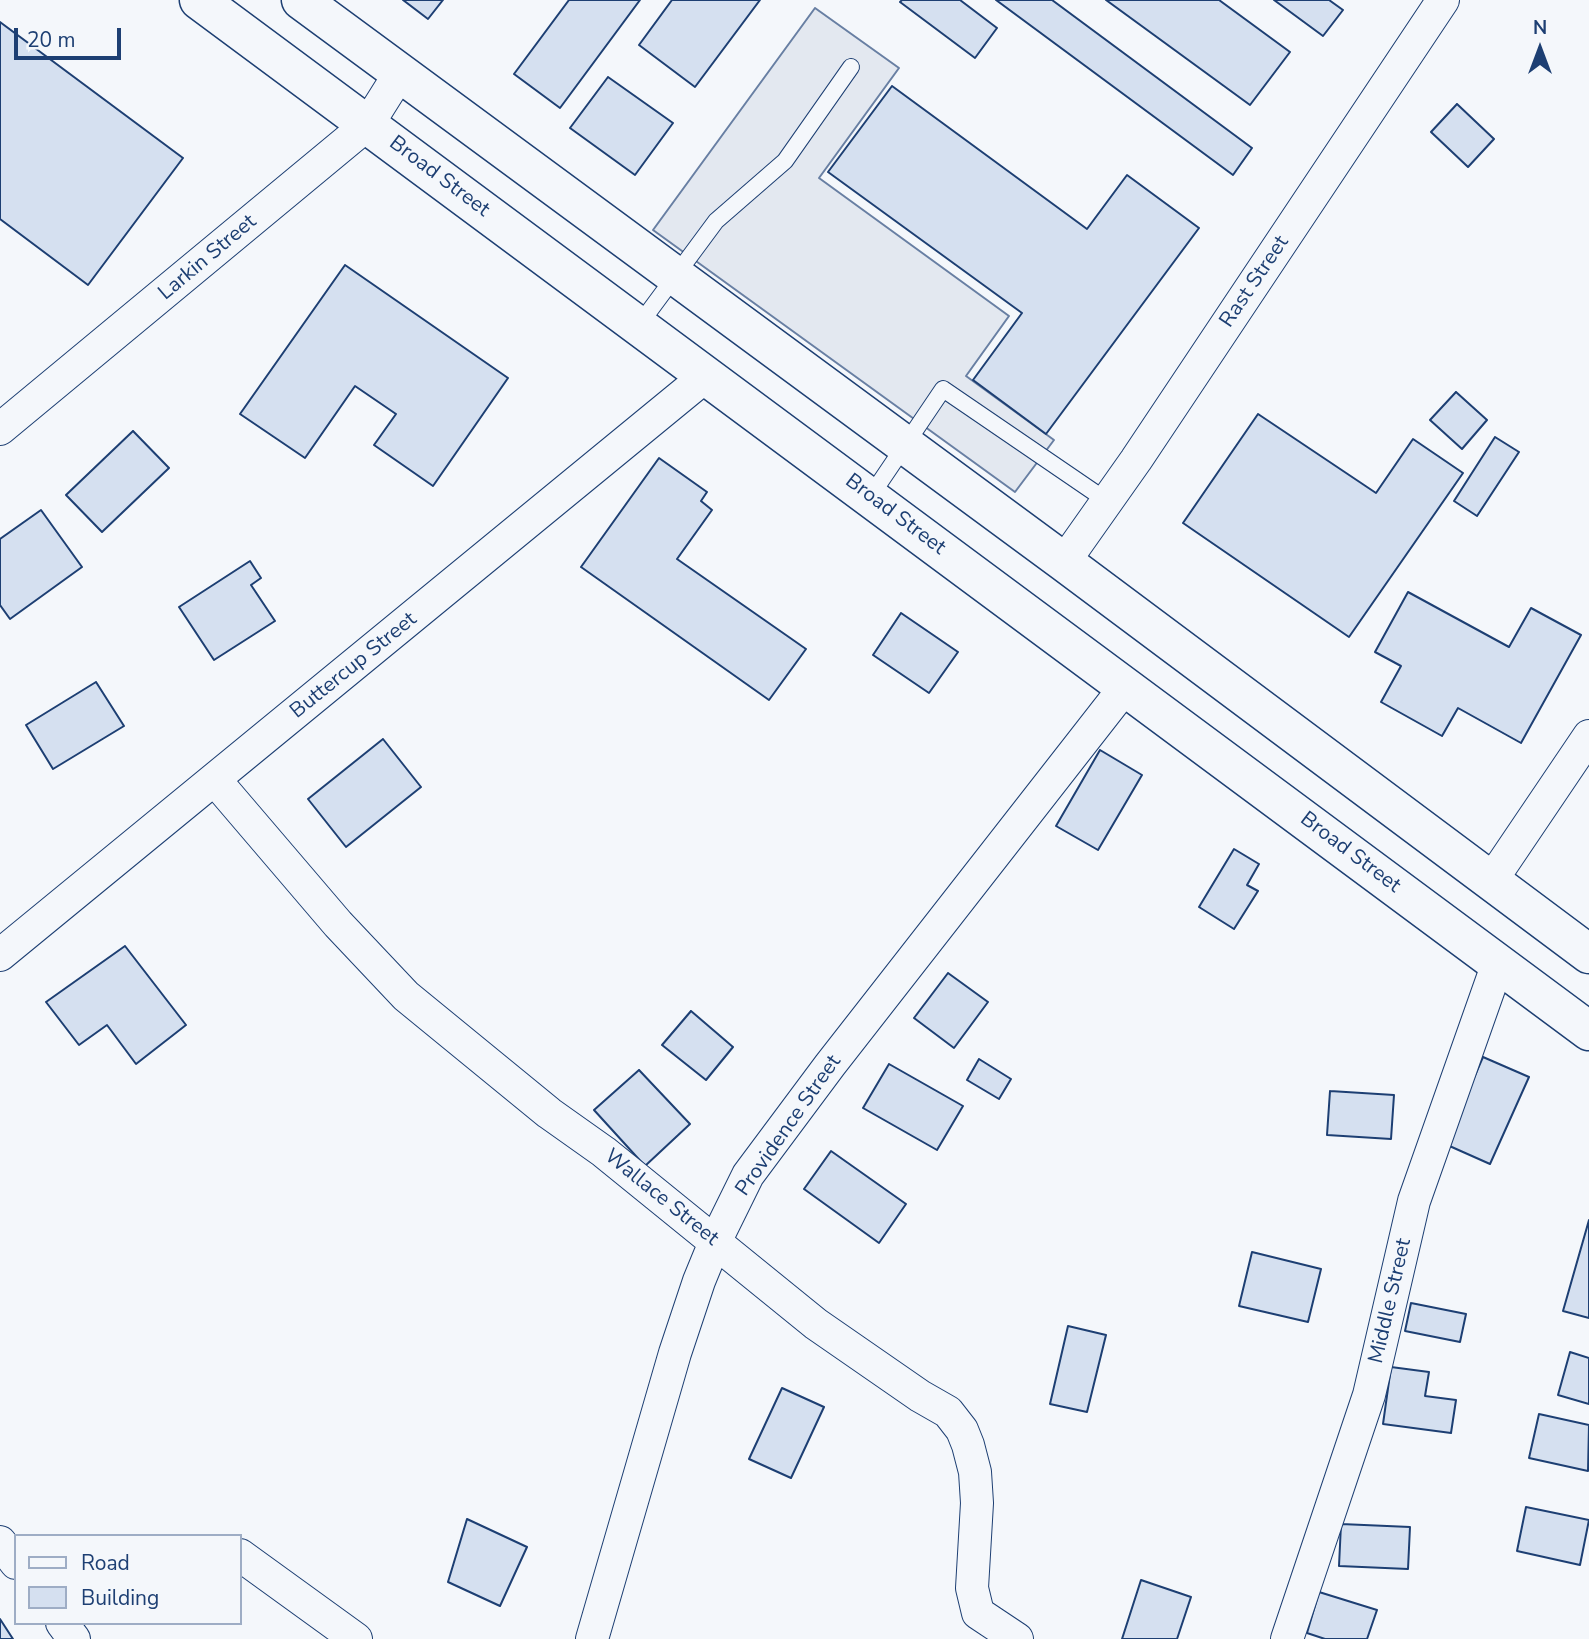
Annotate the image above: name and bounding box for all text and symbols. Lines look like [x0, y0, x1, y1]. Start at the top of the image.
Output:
scale bar [18, 14, 124, 58]
north arrow [1505, 14, 1575, 84]
text: N [1533, 15, 1547, 41]
text: 20 m [27, 26, 76, 54]
street label: Broad Street [384, 131, 494, 223]
street label: Larkin Street [154, 210, 262, 306]
street label: Rast Street [1215, 231, 1295, 333]
street label: Broad Street [840, 469, 950, 561]
street label: Buttercup Street [286, 607, 422, 725]
street label: Broad Street [1295, 807, 1405, 899]
street label: Providence Street [731, 1051, 847, 1201]
street label: Wallace Street [599, 1144, 723, 1252]
street label: Middle Street [1364, 1236, 1418, 1366]
legend [14, 1534, 242, 1625]
text: Road [81, 1549, 130, 1577]
text: Building [81, 1584, 159, 1612]

